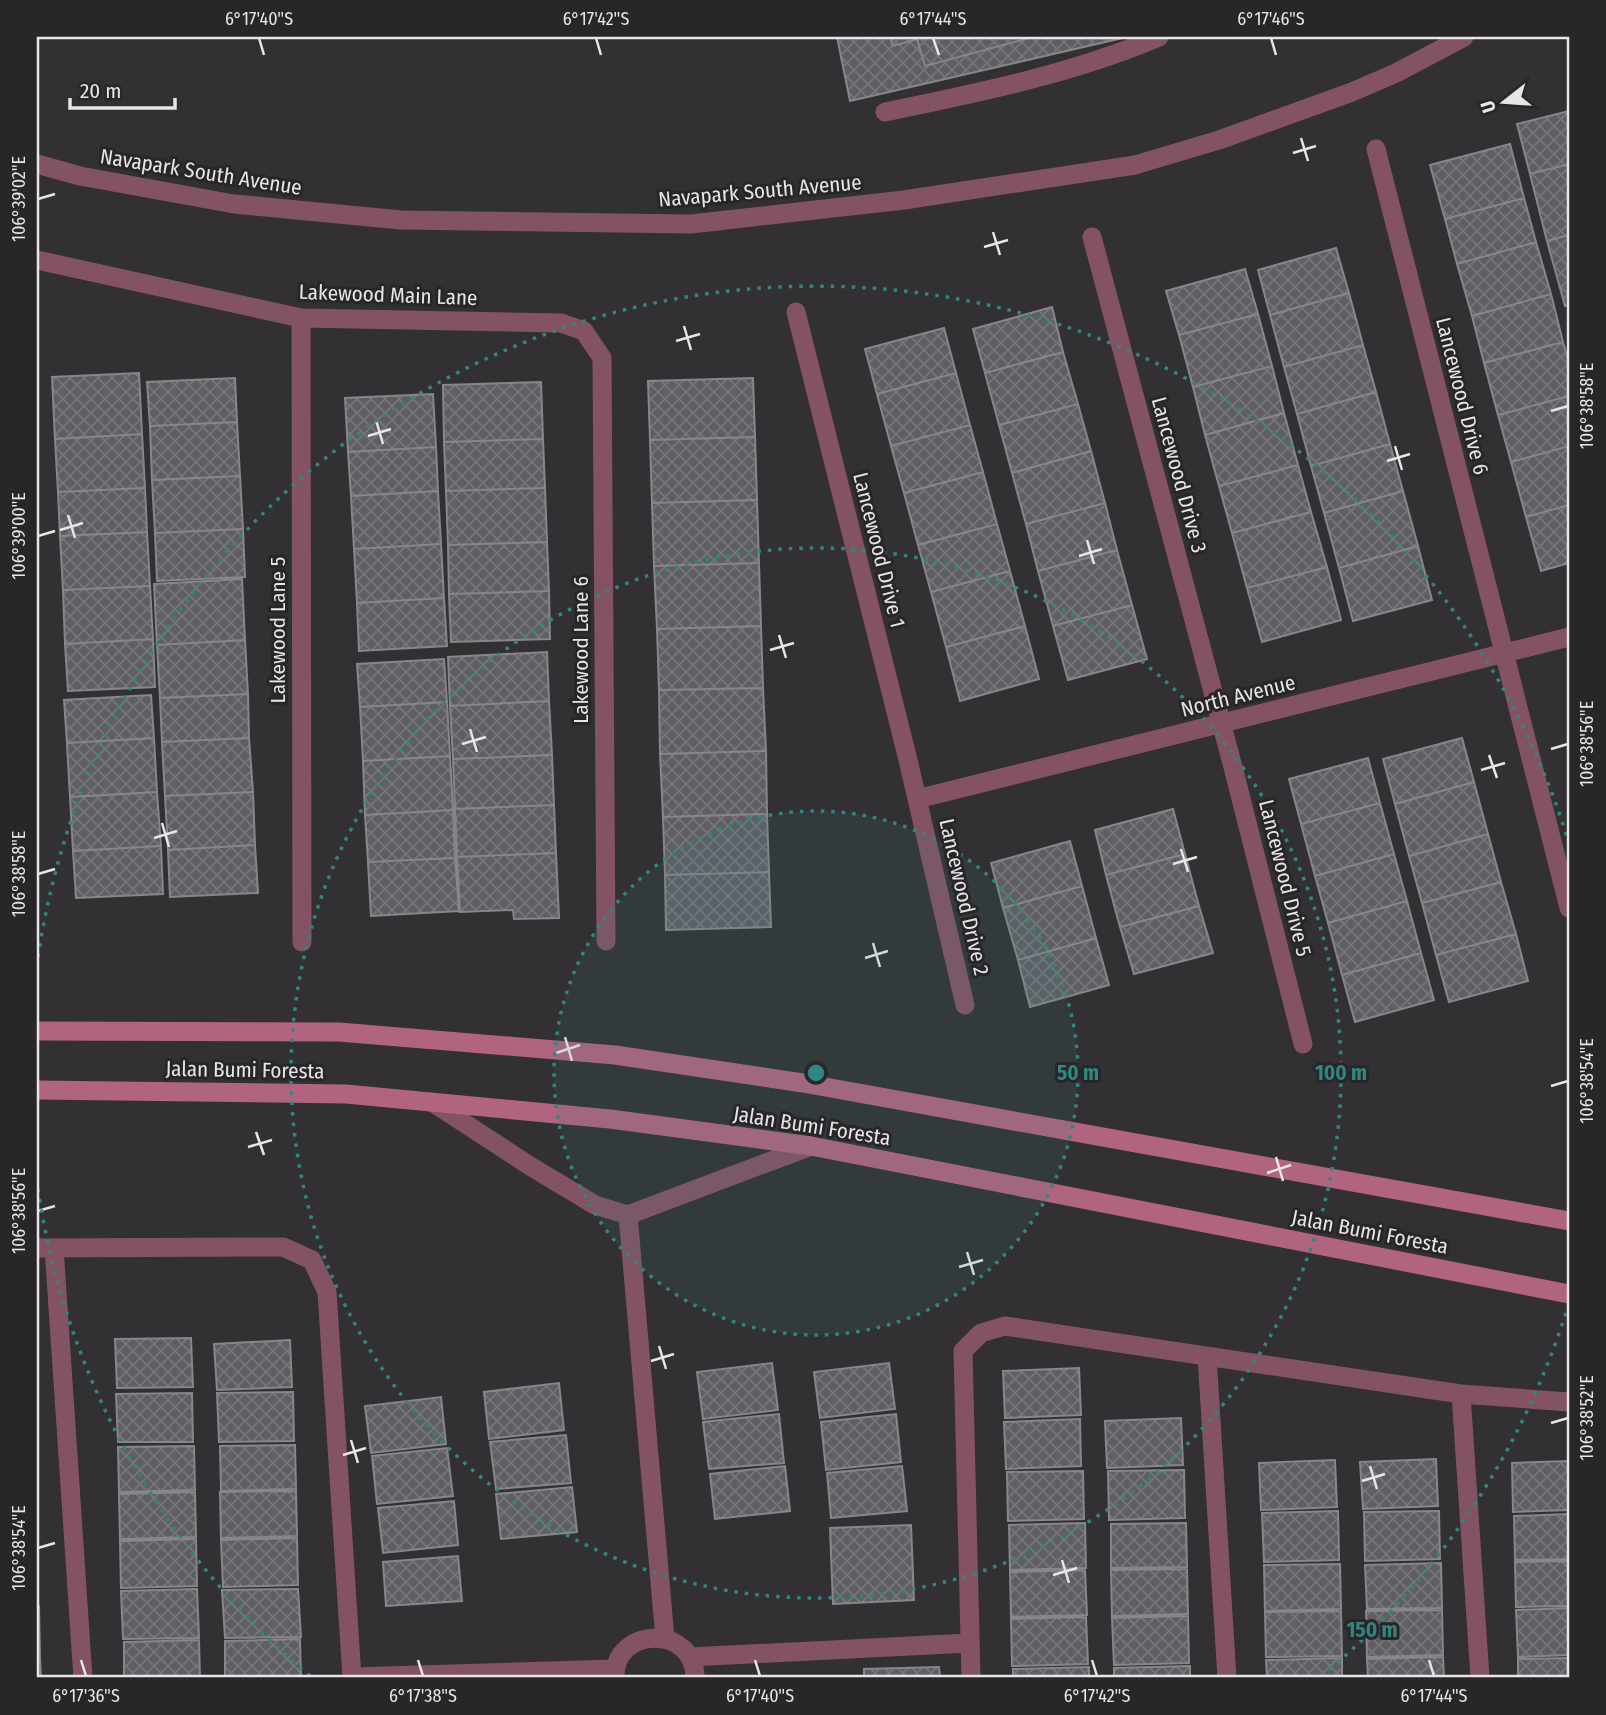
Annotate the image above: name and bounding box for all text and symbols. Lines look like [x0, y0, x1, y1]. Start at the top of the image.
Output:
text: 6°17'40"S [225, 8, 293, 30]
text: 6°17'42"S [563, 8, 629, 30]
text: 6°17'44"S [900, 8, 966, 30]
text: 6°17'46"S [1237, 8, 1305, 30]
scale bar [70, 66, 175, 110]
north arrow [1470, 66, 1540, 136]
text: 20 m [80, 78, 121, 104]
text: U [1476, 98, 1501, 116]
street label: Navapark South Avenue [98, 143, 304, 201]
text: 106°39'02"E [8, 156, 30, 242]
street label: Navapark South Avenue [657, 169, 863, 213]
street label: Lakewood Main Lane [298, 279, 478, 311]
street label: Lancewood Drive 6 [1430, 315, 1494, 477]
text: 106°38'58"E [1576, 363, 1598, 449]
street label: Lancewood Drive 3 [1146, 394, 1212, 556]
street label: Lancewood Drive 1 [847, 470, 911, 630]
text: 106°39'00"E [8, 492, 30, 580]
street label: Lakewood Lane 5 [265, 557, 291, 703]
street label: Lakewood Lane 6 [568, 576, 594, 724]
street label: North Avenue [1178, 669, 1298, 723]
text: 106°38'56"E [1576, 701, 1598, 787]
street label: Lancewood Drive 5 [1253, 797, 1317, 959]
street label: Lancewood Drive 2 [933, 816, 995, 978]
text: 106°38'58"E [8, 831, 30, 917]
text: 106°38'54"E [1576, 1038, 1598, 1124]
street label: Jalan Bumi Foresta [165, 1056, 325, 1084]
text: 50 m [1057, 1060, 1099, 1086]
text: 100 m [1315, 1060, 1367, 1086]
centre of rings [804, 1061, 828, 1085]
street label: Jalan Bumi Foresta [731, 1101, 893, 1151]
text: 106°38'56"E [8, 1168, 30, 1254]
street label: Jalan Bumi Foresta [1289, 1204, 1451, 1260]
text: 106°38'52"E [1576, 1375, 1598, 1461]
text: 106°38'54"E [8, 1505, 30, 1591]
text: 150 m [1346, 1617, 1398, 1643]
text: 6°17'36"S [52, 1685, 120, 1707]
text: 6°17'38"S [389, 1685, 457, 1707]
text: 6°17'40"S [726, 1685, 794, 1707]
text: 6°17'42"S [1064, 1685, 1130, 1707]
text: 6°17'44"S [1401, 1685, 1467, 1707]

